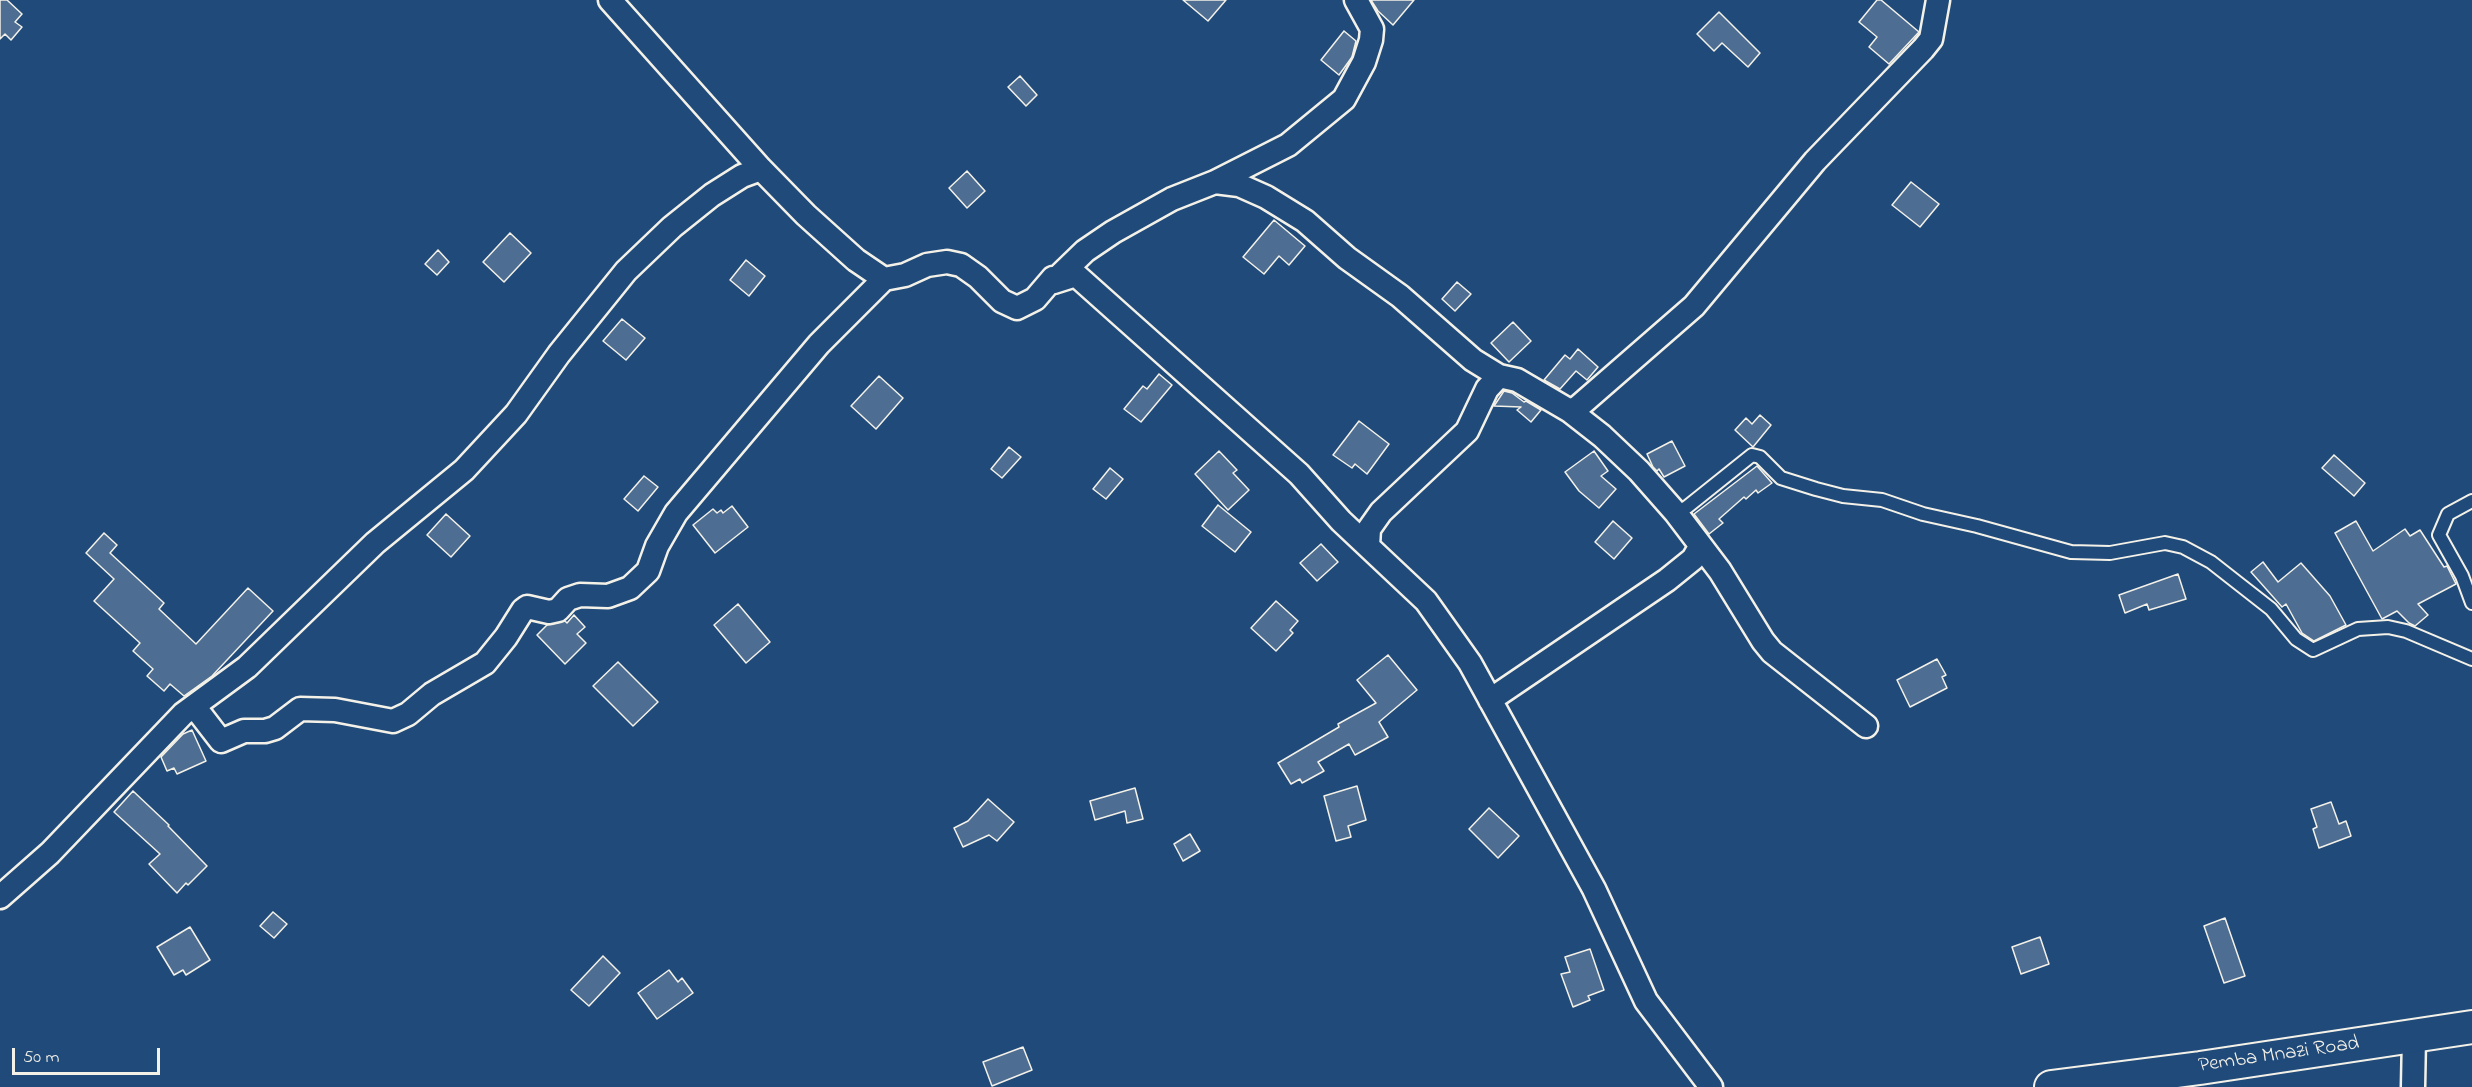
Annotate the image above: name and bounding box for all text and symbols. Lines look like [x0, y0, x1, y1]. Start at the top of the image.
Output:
street label: Pemba Mnazi Road [2197, 1032, 2361, 1080]
scale bar [15, 1036, 164, 1074]
text: 50 m [23, 1045, 60, 1071]

